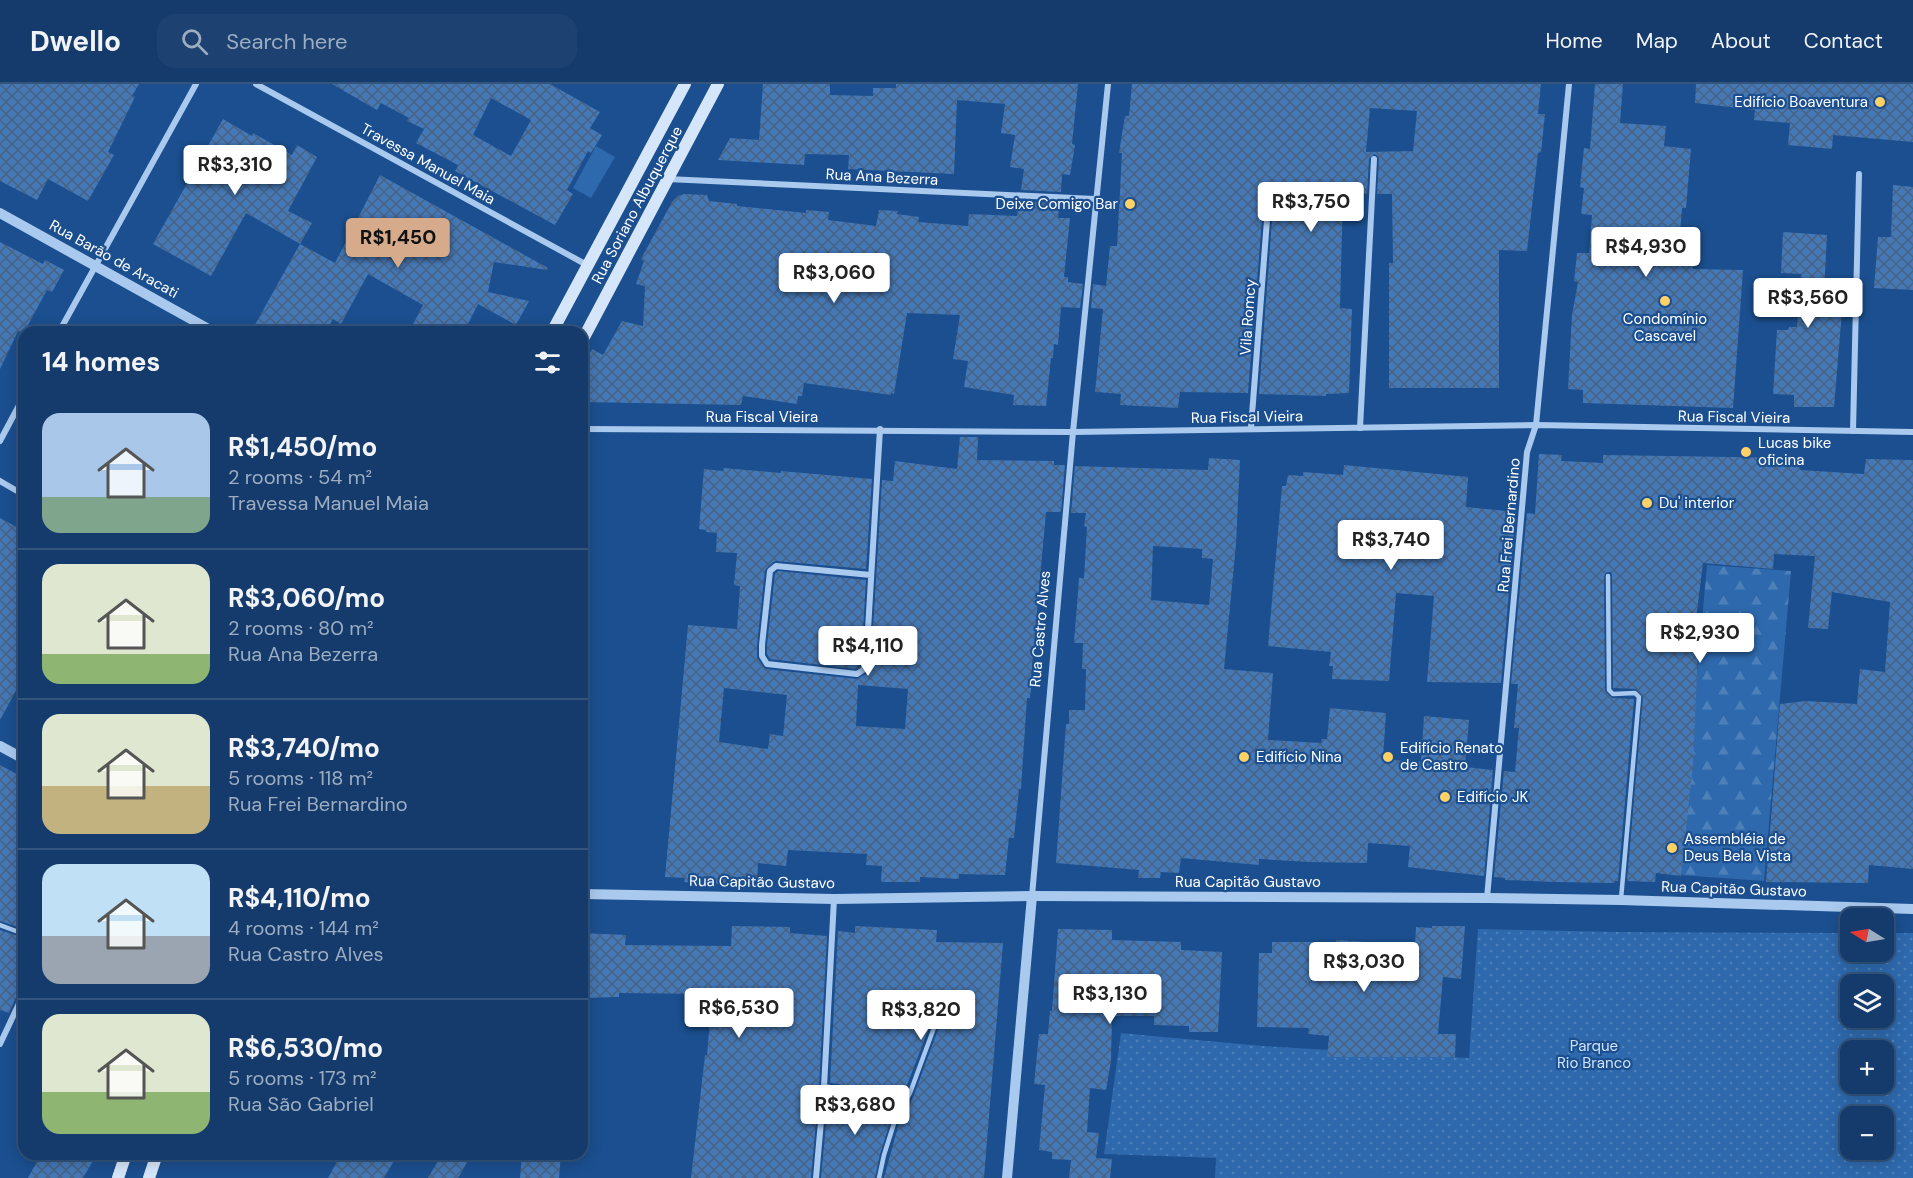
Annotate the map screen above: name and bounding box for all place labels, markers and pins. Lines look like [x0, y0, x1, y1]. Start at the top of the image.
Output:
place label: Edifício Boaventura [1734, 92, 1868, 112]
marker: Edifício Boaventura [1873, 95, 1887, 109]
pin: R$3,310 [180, 145, 290, 196]
pin: R$3,750 [1256, 182, 1366, 233]
place label: Deixe Comigo Bar [996, 194, 1118, 214]
marker: Deixe Comigo Bar [1123, 197, 1137, 211]
pin: R$1,450 [343, 218, 453, 269]
pin: R$4,930 [1591, 227, 1701, 278]
pin: R$3,060 [779, 253, 889, 304]
pin: R$3,560 [1753, 278, 1863, 329]
marker: Condomínio Cascavel [1658, 294, 1672, 308]
place label: Condomínio Cascavel [1623, 309, 1707, 346]
place label: Lucas bike oficina [1758, 433, 1831, 470]
marker: Lucas bike oficina [1739, 445, 1753, 459]
place label: Du' interior [1659, 493, 1735, 513]
marker: Du' interior [1640, 496, 1654, 510]
pin: R$3,740 [1336, 520, 1446, 571]
pin: R$2,930 [1645, 613, 1755, 664]
pin: R$4,110 [813, 626, 923, 677]
place label: Edifício Renato de Castro [1400, 738, 1503, 775]
place label: Edifício Nina [1256, 747, 1342, 767]
marker: Edifício Nina [1237, 750, 1251, 764]
marker: Edifício Renato de Castro [1381, 750, 1395, 764]
place label: Edifício JK [1457, 787, 1529, 807]
marker: Edifício JK [1438, 790, 1452, 804]
place label: Assembléia de Deus Bela Vista [1684, 829, 1791, 866]
marker: Assembléia de Deus Bela Vista [1665, 841, 1679, 855]
pin: R$3,030 [1309, 942, 1419, 993]
pin: R$3,130 [1055, 974, 1165, 1025]
pin: R$6,530 [684, 988, 794, 1039]
pin: R$3,820 [866, 990, 976, 1041]
pin: R$3,680 [800, 1085, 910, 1136]

